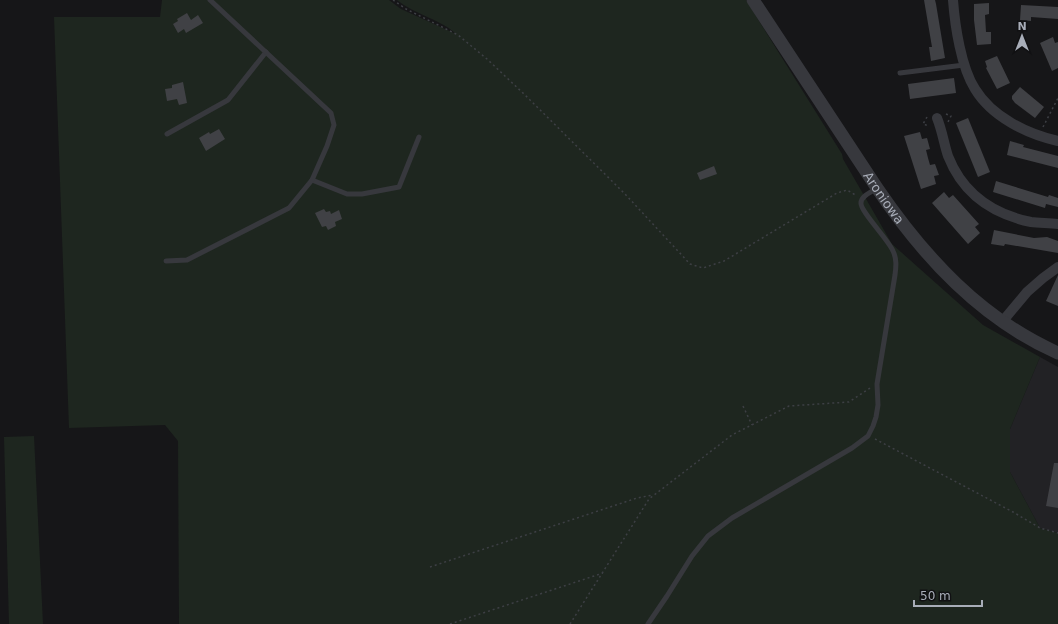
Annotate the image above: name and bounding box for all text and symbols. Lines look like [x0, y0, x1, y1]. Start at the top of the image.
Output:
north arrow [1002, 16, 1042, 56]
text: N [1017, 20, 1027, 33]
street label: Aroniowa [861, 169, 908, 227]
scale bar [914, 582, 982, 608]
text: 50 m [920, 589, 951, 603]

